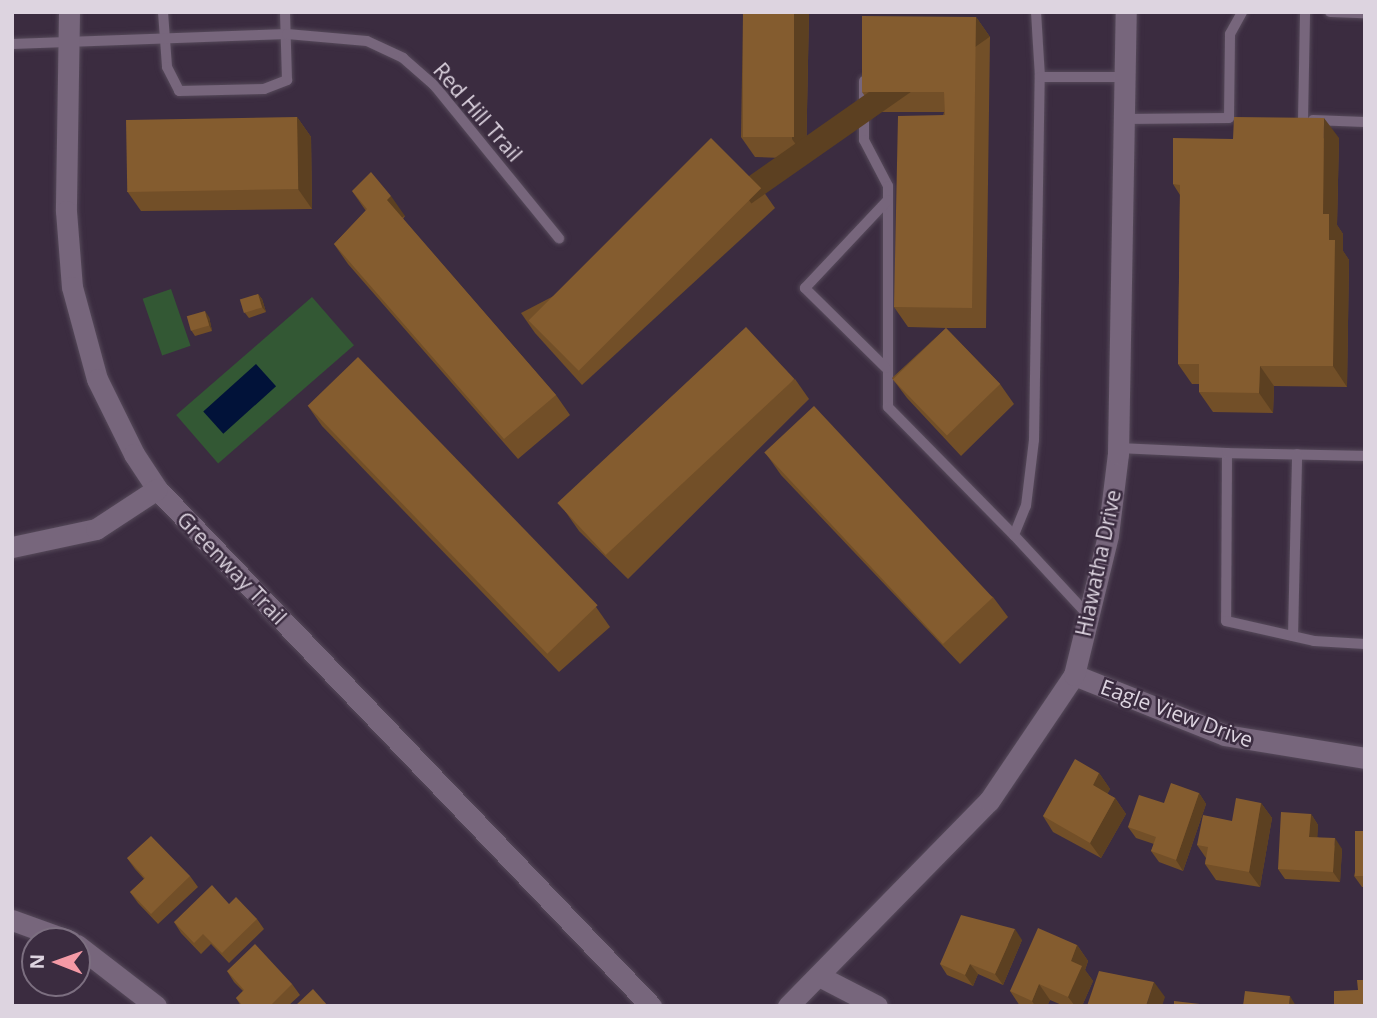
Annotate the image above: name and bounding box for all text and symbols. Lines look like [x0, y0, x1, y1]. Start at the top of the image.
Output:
street label: Red Hill Trail [428, 58, 528, 166]
street label: Hiawatha Drive [1070, 487, 1126, 639]
street label: Greenway Trail [172, 507, 292, 629]
street label: Eagle View Drive [1097, 674, 1257, 752]
north arrow [21, 927, 91, 997]
text: N [24, 954, 50, 970]

